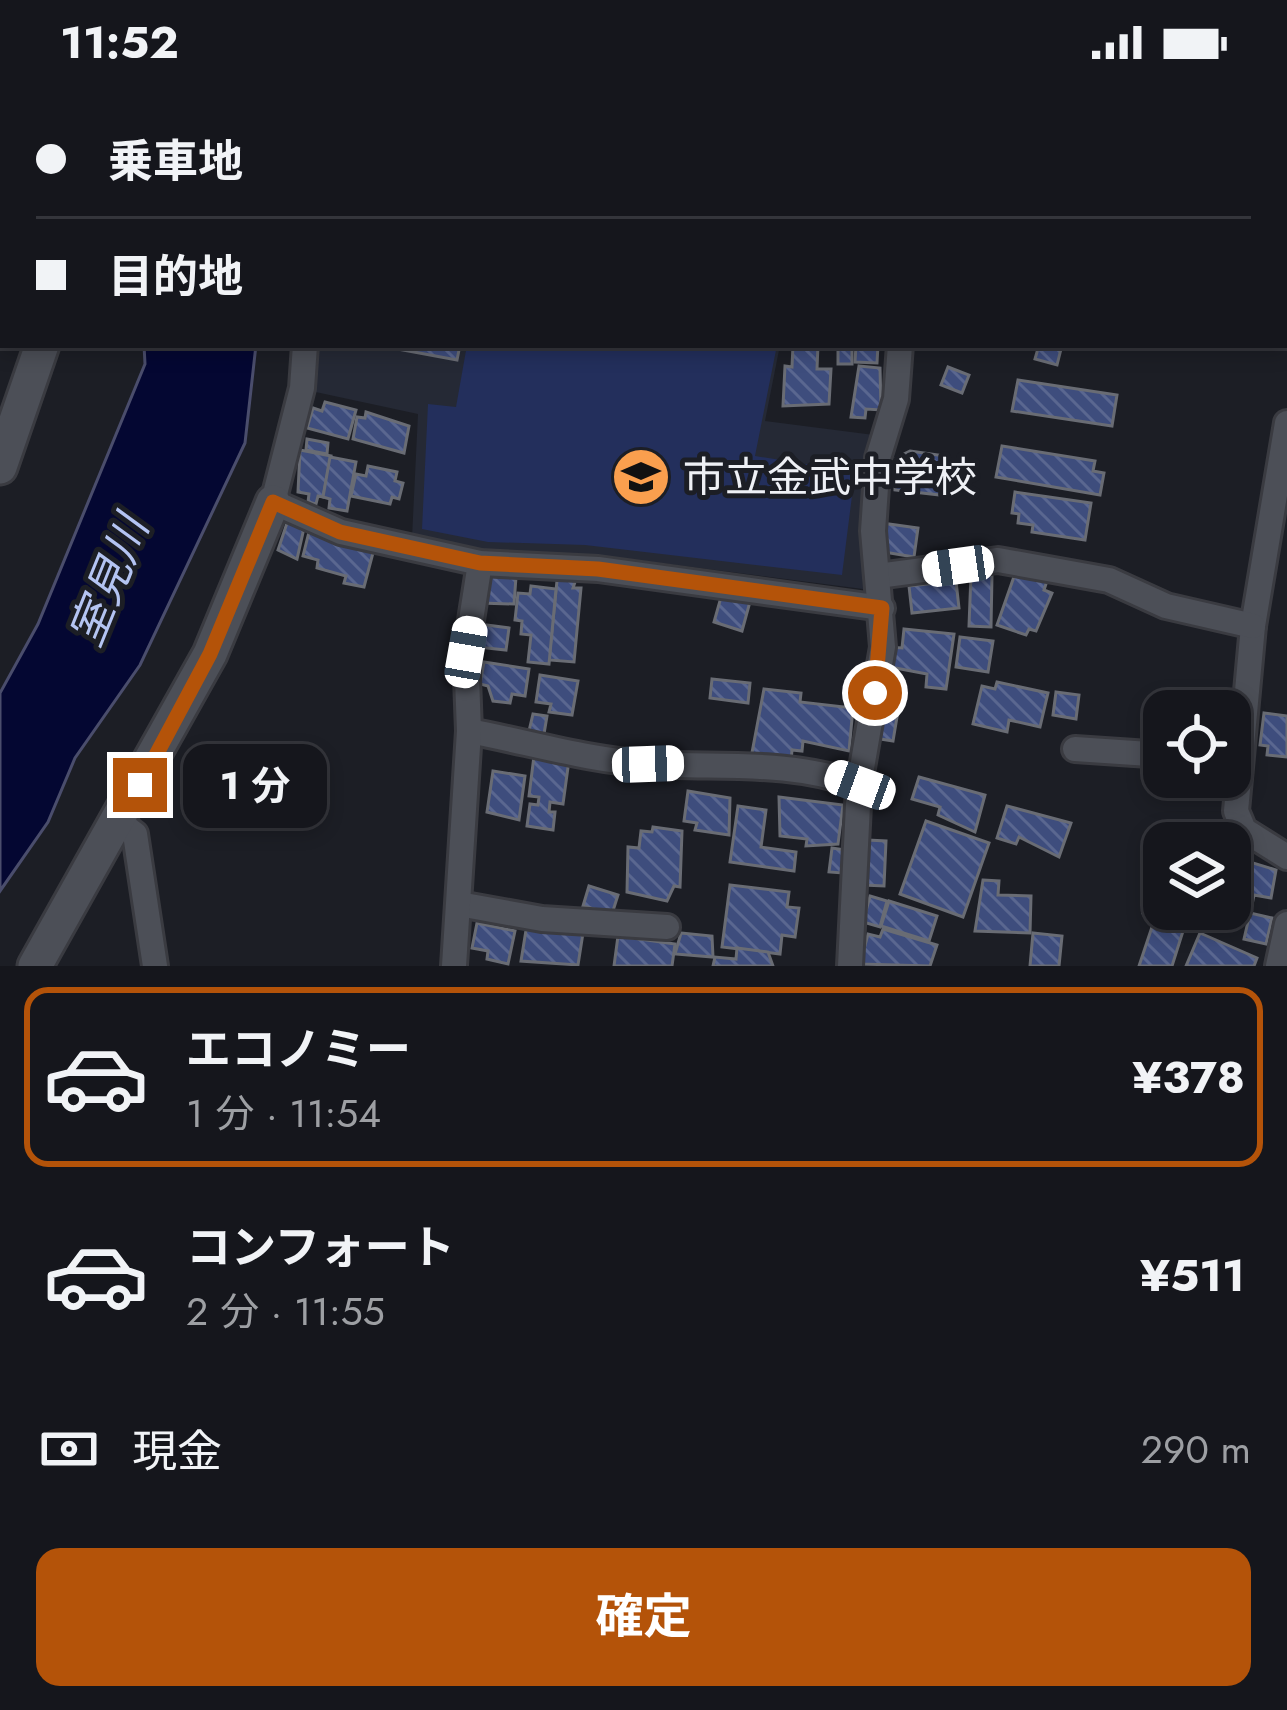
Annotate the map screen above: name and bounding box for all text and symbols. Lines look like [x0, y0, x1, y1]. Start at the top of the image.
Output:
text: 11:52 [60, 10, 179, 75]
text: 乗車地 [108, 129, 243, 194]
text: 目的地 [108, 244, 243, 309]
school or university icon: 市立金武中学校 [610, 446, 672, 508]
place label: 市立金武中学校 [683, 447, 977, 508]
water label: 室見川 [54, 503, 166, 656]
car [920, 543, 996, 589]
car [442, 613, 490, 691]
route start [848, 666, 902, 720]
map controls [1143, 690, 1251, 930]
button: locate [1143, 690, 1251, 798]
callout: 1 分 [182, 743, 326, 827]
car [611, 745, 685, 783]
car [820, 756, 900, 814]
text: 1 分 [220, 757, 290, 814]
route end [113, 758, 167, 812]
button: layers [1143, 822, 1251, 930]
text: エコノミー [186, 1017, 411, 1082]
icon: car [42, 1023, 150, 1131]
text: ¥378 [1132, 1045, 1245, 1110]
text: 1 分 · 11:54 [186, 1085, 381, 1142]
text: コンフォート [186, 1215, 455, 1280]
icon: car [42, 1221, 150, 1329]
text: ¥511 [1140, 1243, 1245, 1308]
text: 2 分 · 11:55 [186, 1283, 385, 1340]
icon: cash [36, 1416, 102, 1482]
text: 現金 [132, 1419, 222, 1484]
text: 290 m [1141, 1421, 1251, 1478]
button: 確定 [36, 1548, 1251, 1686]

